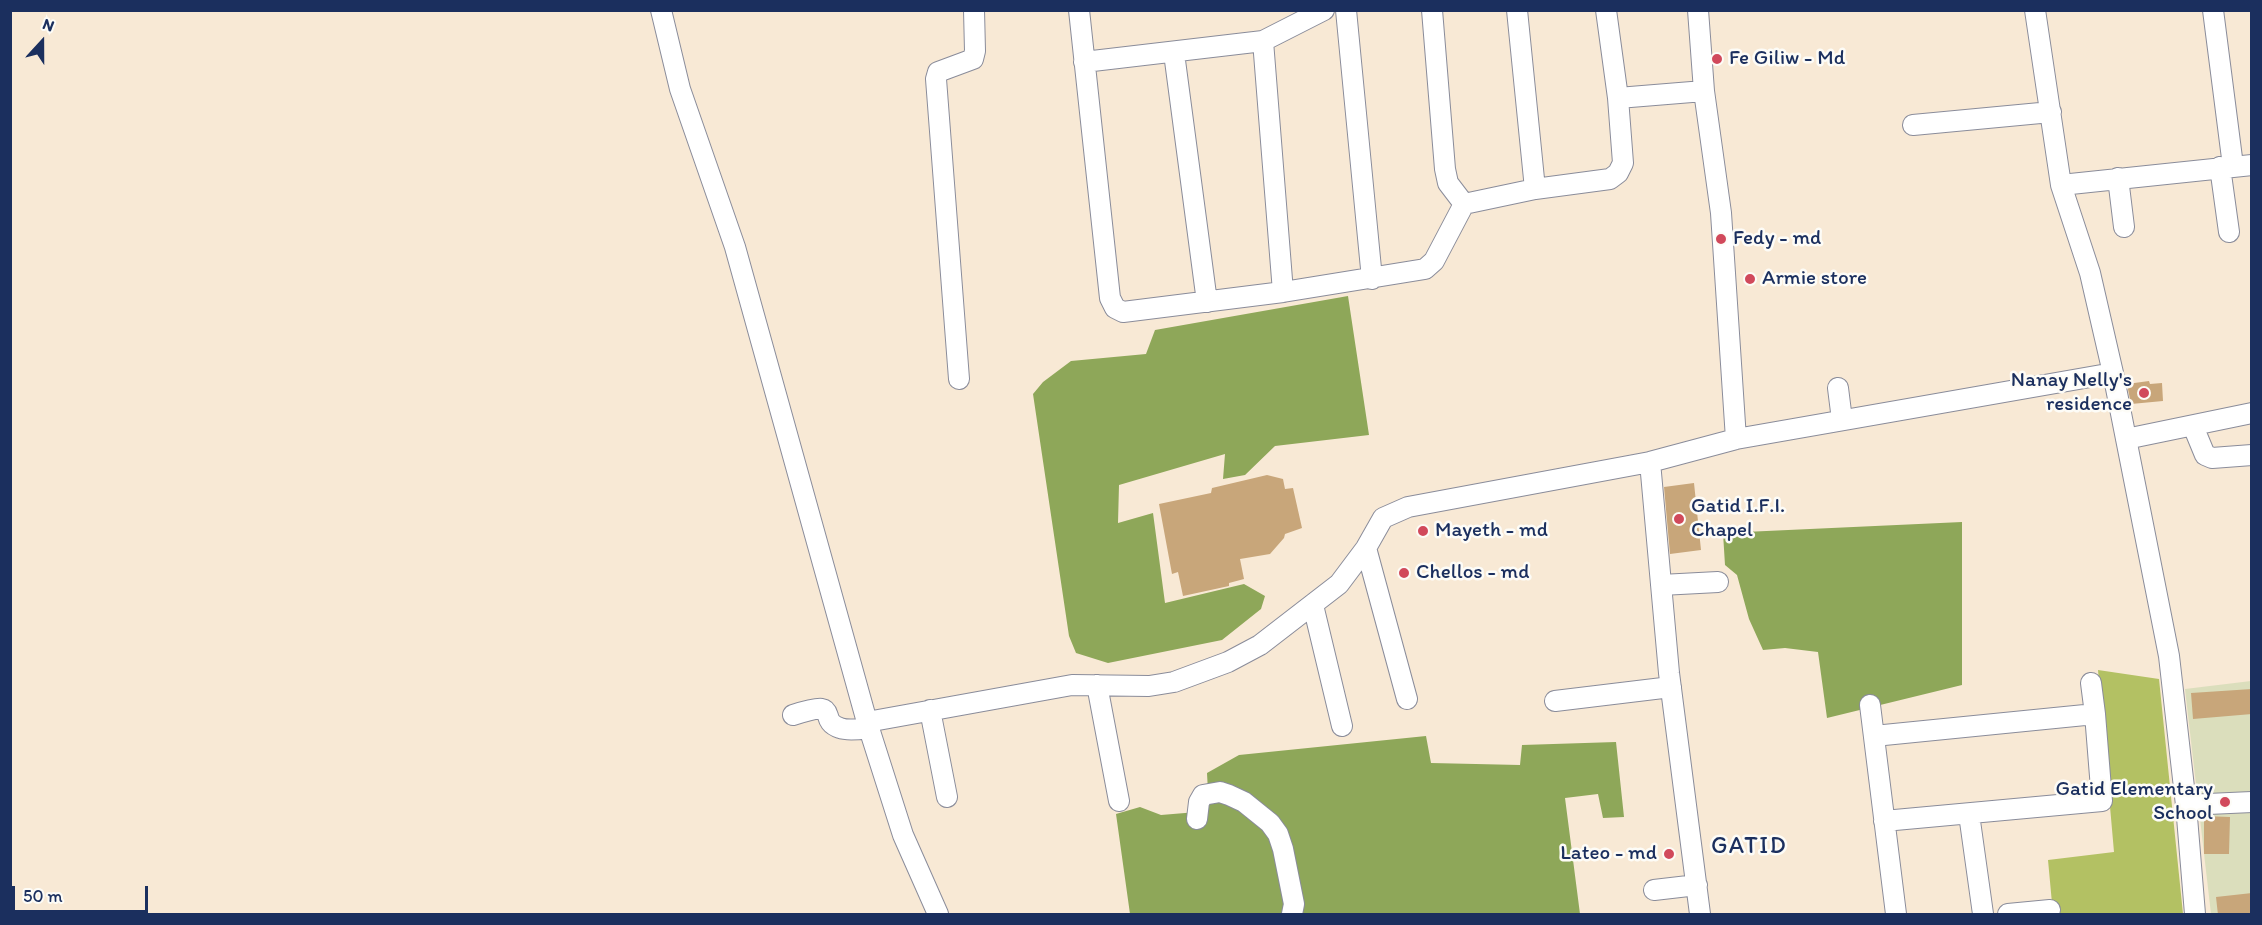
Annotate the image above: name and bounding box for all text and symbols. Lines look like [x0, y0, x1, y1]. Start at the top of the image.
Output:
north arrow [12, 12, 72, 72]
text: N [40, 14, 57, 36]
place label: Fe Giliw - Md [1729, 46, 1845, 72]
marker: Fe Giliw - Md [1710, 52, 1724, 66]
place label: Fedy - md [1733, 226, 1821, 252]
marker: Fedy - md [1714, 232, 1728, 246]
place label: Armie store [1762, 266, 1867, 292]
marker: Armie store [1743, 272, 1757, 286]
place label: Nanay Nelly's residence [2011, 368, 2132, 418]
marker: Nanay Nelly's residence [2137, 386, 2151, 400]
place label: Gatid I.F.I. Chapel [1691, 494, 1785, 544]
marker: Gatid I.F.I. Chapel [1672, 512, 1686, 526]
place label: Mayeth - md [1435, 518, 1548, 544]
marker: Mayeth - md [1416, 524, 1430, 538]
place label: Chellos - md [1416, 560, 1529, 586]
marker: Chellos - md [1397, 566, 1411, 580]
place label: Gatid Elementary School [2055, 777, 2213, 827]
marker: Gatid Elementary School [2218, 795, 2232, 809]
district label: GATID [1712, 833, 1786, 861]
place label: Lateo - md [1560, 841, 1657, 867]
marker: Lateo - md [1662, 847, 1676, 861]
scale bar [15, 874, 152, 912]
text: 50 m [23, 885, 63, 907]

